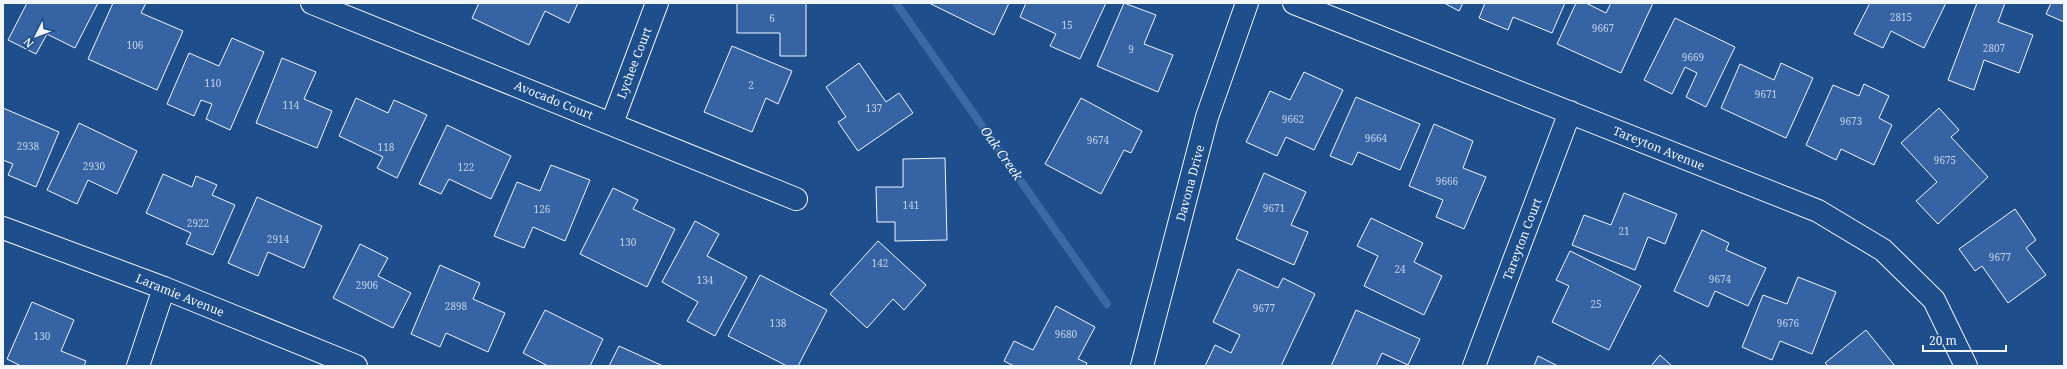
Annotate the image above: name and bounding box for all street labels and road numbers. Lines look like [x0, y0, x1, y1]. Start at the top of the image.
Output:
street label: Lychee Court [613, 25, 655, 101]
street label: Avocado Court [512, 76, 596, 124]
street label: Tareyton Avenue [1611, 122, 1707, 174]
street label: Davona Drive [1172, 143, 1208, 223]
street label: Tareyton Court [1499, 196, 1545, 282]
street label: Laramie Avenue [133, 270, 227, 320]

